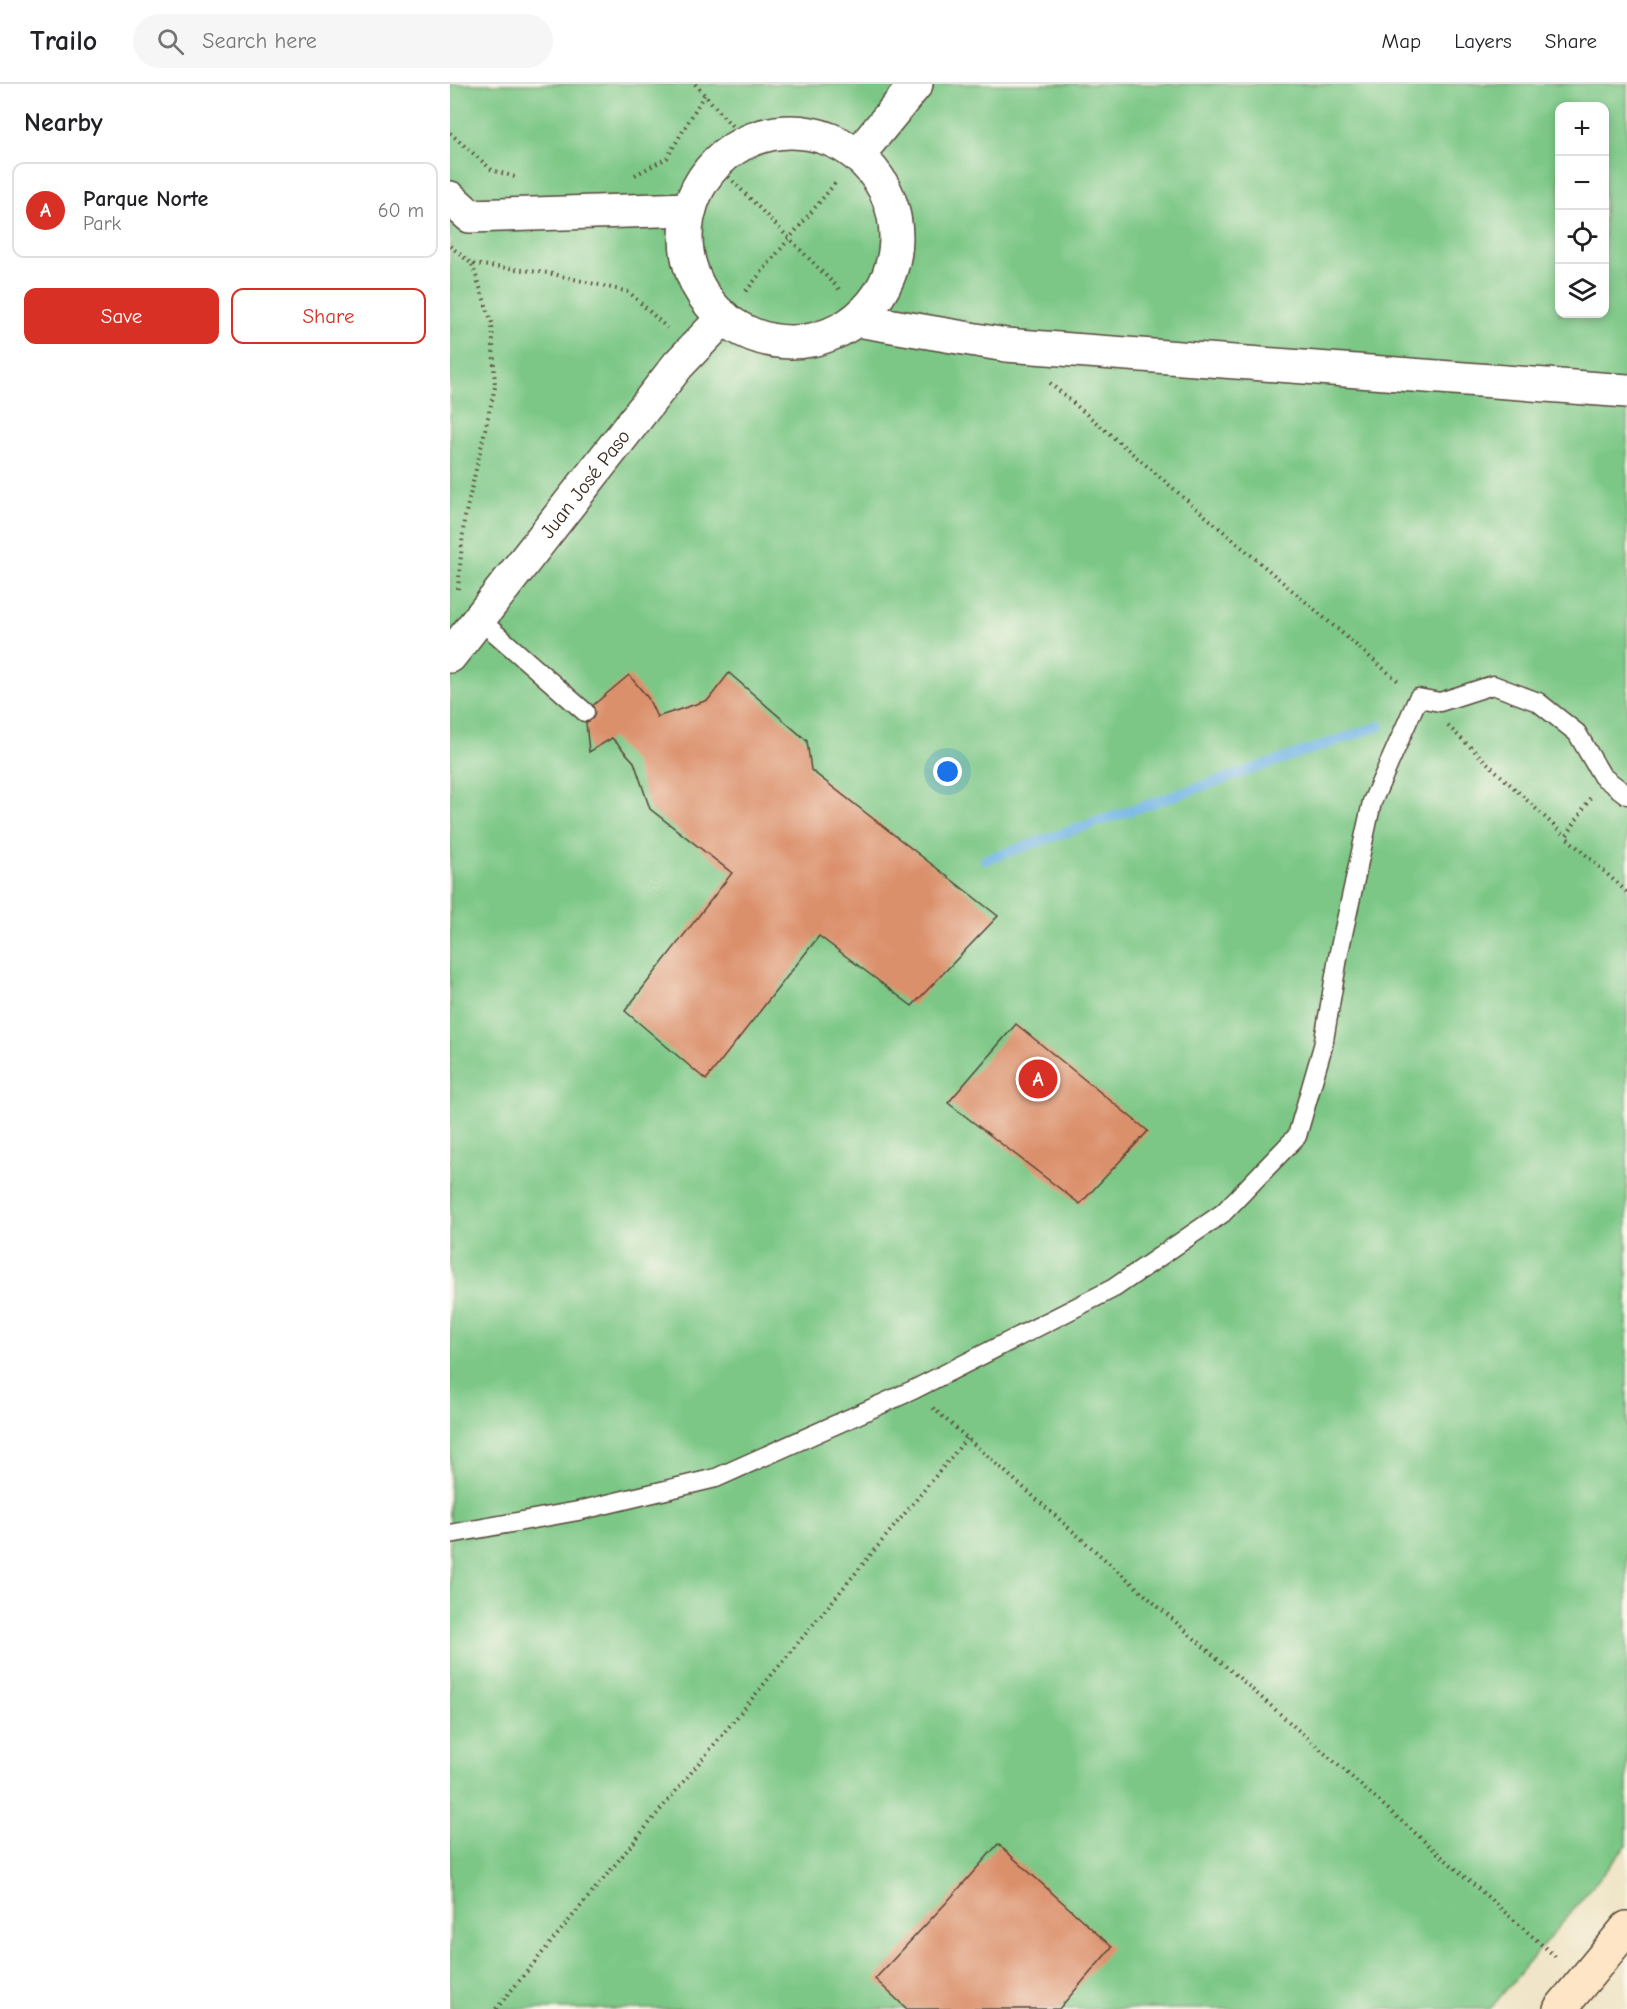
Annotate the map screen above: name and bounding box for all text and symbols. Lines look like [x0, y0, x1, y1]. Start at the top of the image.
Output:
search box [133, 14, 553, 68]
text: Trailo [30, 25, 97, 57]
icon: search [154, 25, 187, 58]
text: Search here [202, 28, 317, 54]
text: Map [1382, 29, 1421, 53]
text: Layers [1454, 29, 1512, 53]
text: Share [1545, 29, 1597, 53]
map controls [1555, 102, 1609, 318]
button: + [1555, 102, 1609, 156]
text: Nearby [24, 108, 103, 138]
button: − [1555, 156, 1609, 210]
text: Parque Norte [83, 186, 208, 212]
text: A [40, 199, 51, 222]
text: 60 m [378, 199, 424, 222]
button: locate [1555, 210, 1609, 264]
text: Park [83, 212, 121, 235]
button: layers [1555, 264, 1609, 318]
button: Save [24, 288, 219, 344]
button: Share [231, 288, 426, 344]
street label: Juan José Paso [536, 425, 635, 543]
your location [933, 757, 962, 786]
pin: A [1018, 1056, 1058, 1102]

